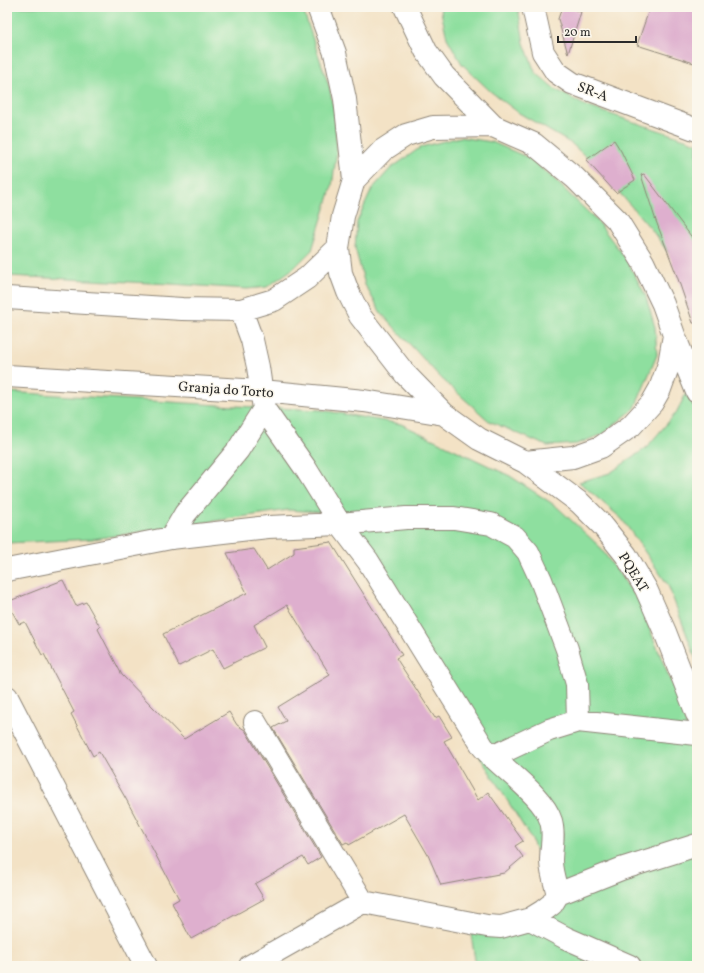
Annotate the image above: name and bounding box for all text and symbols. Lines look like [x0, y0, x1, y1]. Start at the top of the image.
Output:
scale bar [558, 18, 636, 44]
text: 20 m [564, 25, 591, 41]
street label: SR-A [574, 78, 611, 107]
street label: Granja do Torto [178, 378, 274, 403]
street label: PQEAT [613, 549, 652, 596]

